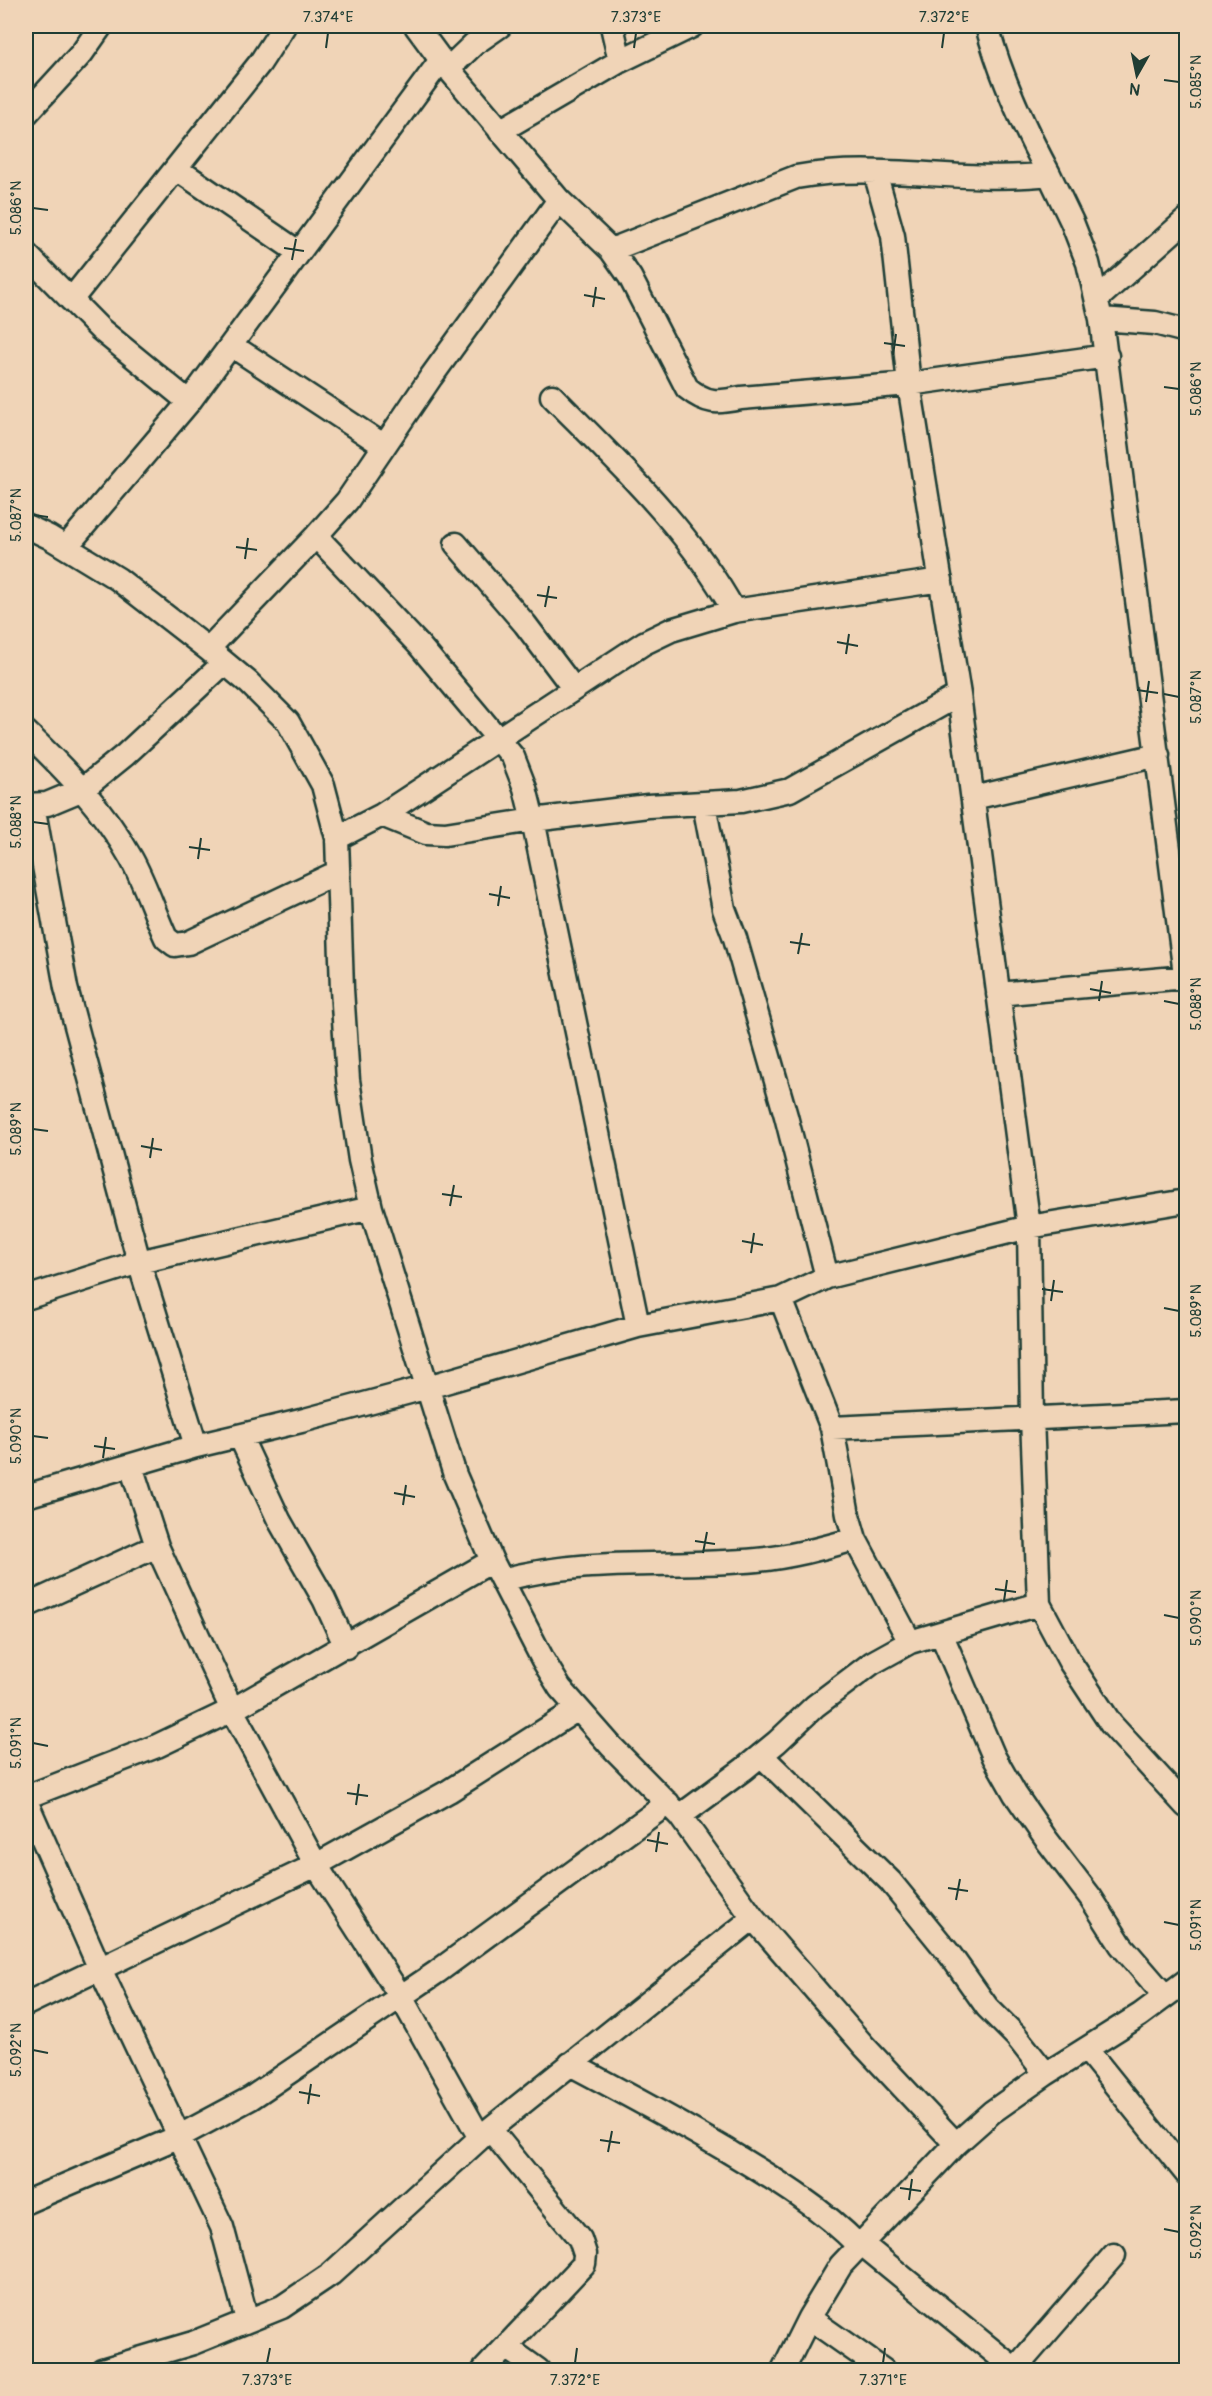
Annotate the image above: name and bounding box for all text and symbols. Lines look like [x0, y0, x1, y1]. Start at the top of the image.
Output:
text: 7.374°E [303, 8, 353, 27]
text: 7.373°E [611, 8, 661, 27]
text: 7.372°E [919, 8, 969, 27]
north arrow [1107, 45, 1167, 105]
text: 5.085°N [1187, 55, 1206, 109]
text: N [1128, 78, 1142, 100]
text: 5.086°N [7, 181, 26, 235]
text: 5.086°N [1187, 362, 1206, 416]
text: 5.087°N [7, 488, 26, 542]
text: 5.087°N [1187, 670, 1206, 724]
text: 5.088°N [7, 795, 26, 849]
text: 5.088°N [1187, 977, 1206, 1031]
text: 5.089°N [7, 1102, 26, 1156]
text: 5.089°N [1187, 1284, 1206, 1338]
text: 5.090°N [7, 1408, 26, 1464]
text: 5.090°N [1187, 1590, 1206, 1646]
text: 5.091°N [7, 1717, 26, 1769]
text: 5.091°N [1187, 1899, 1206, 1951]
text: 5.092°N [7, 2023, 26, 2077]
text: 5.092°N [1187, 2205, 1206, 2259]
text: 7.373°E [242, 2371, 292, 2390]
text: 7.372°E [550, 2371, 600, 2390]
text: 7.371°E [859, 2371, 907, 2390]

